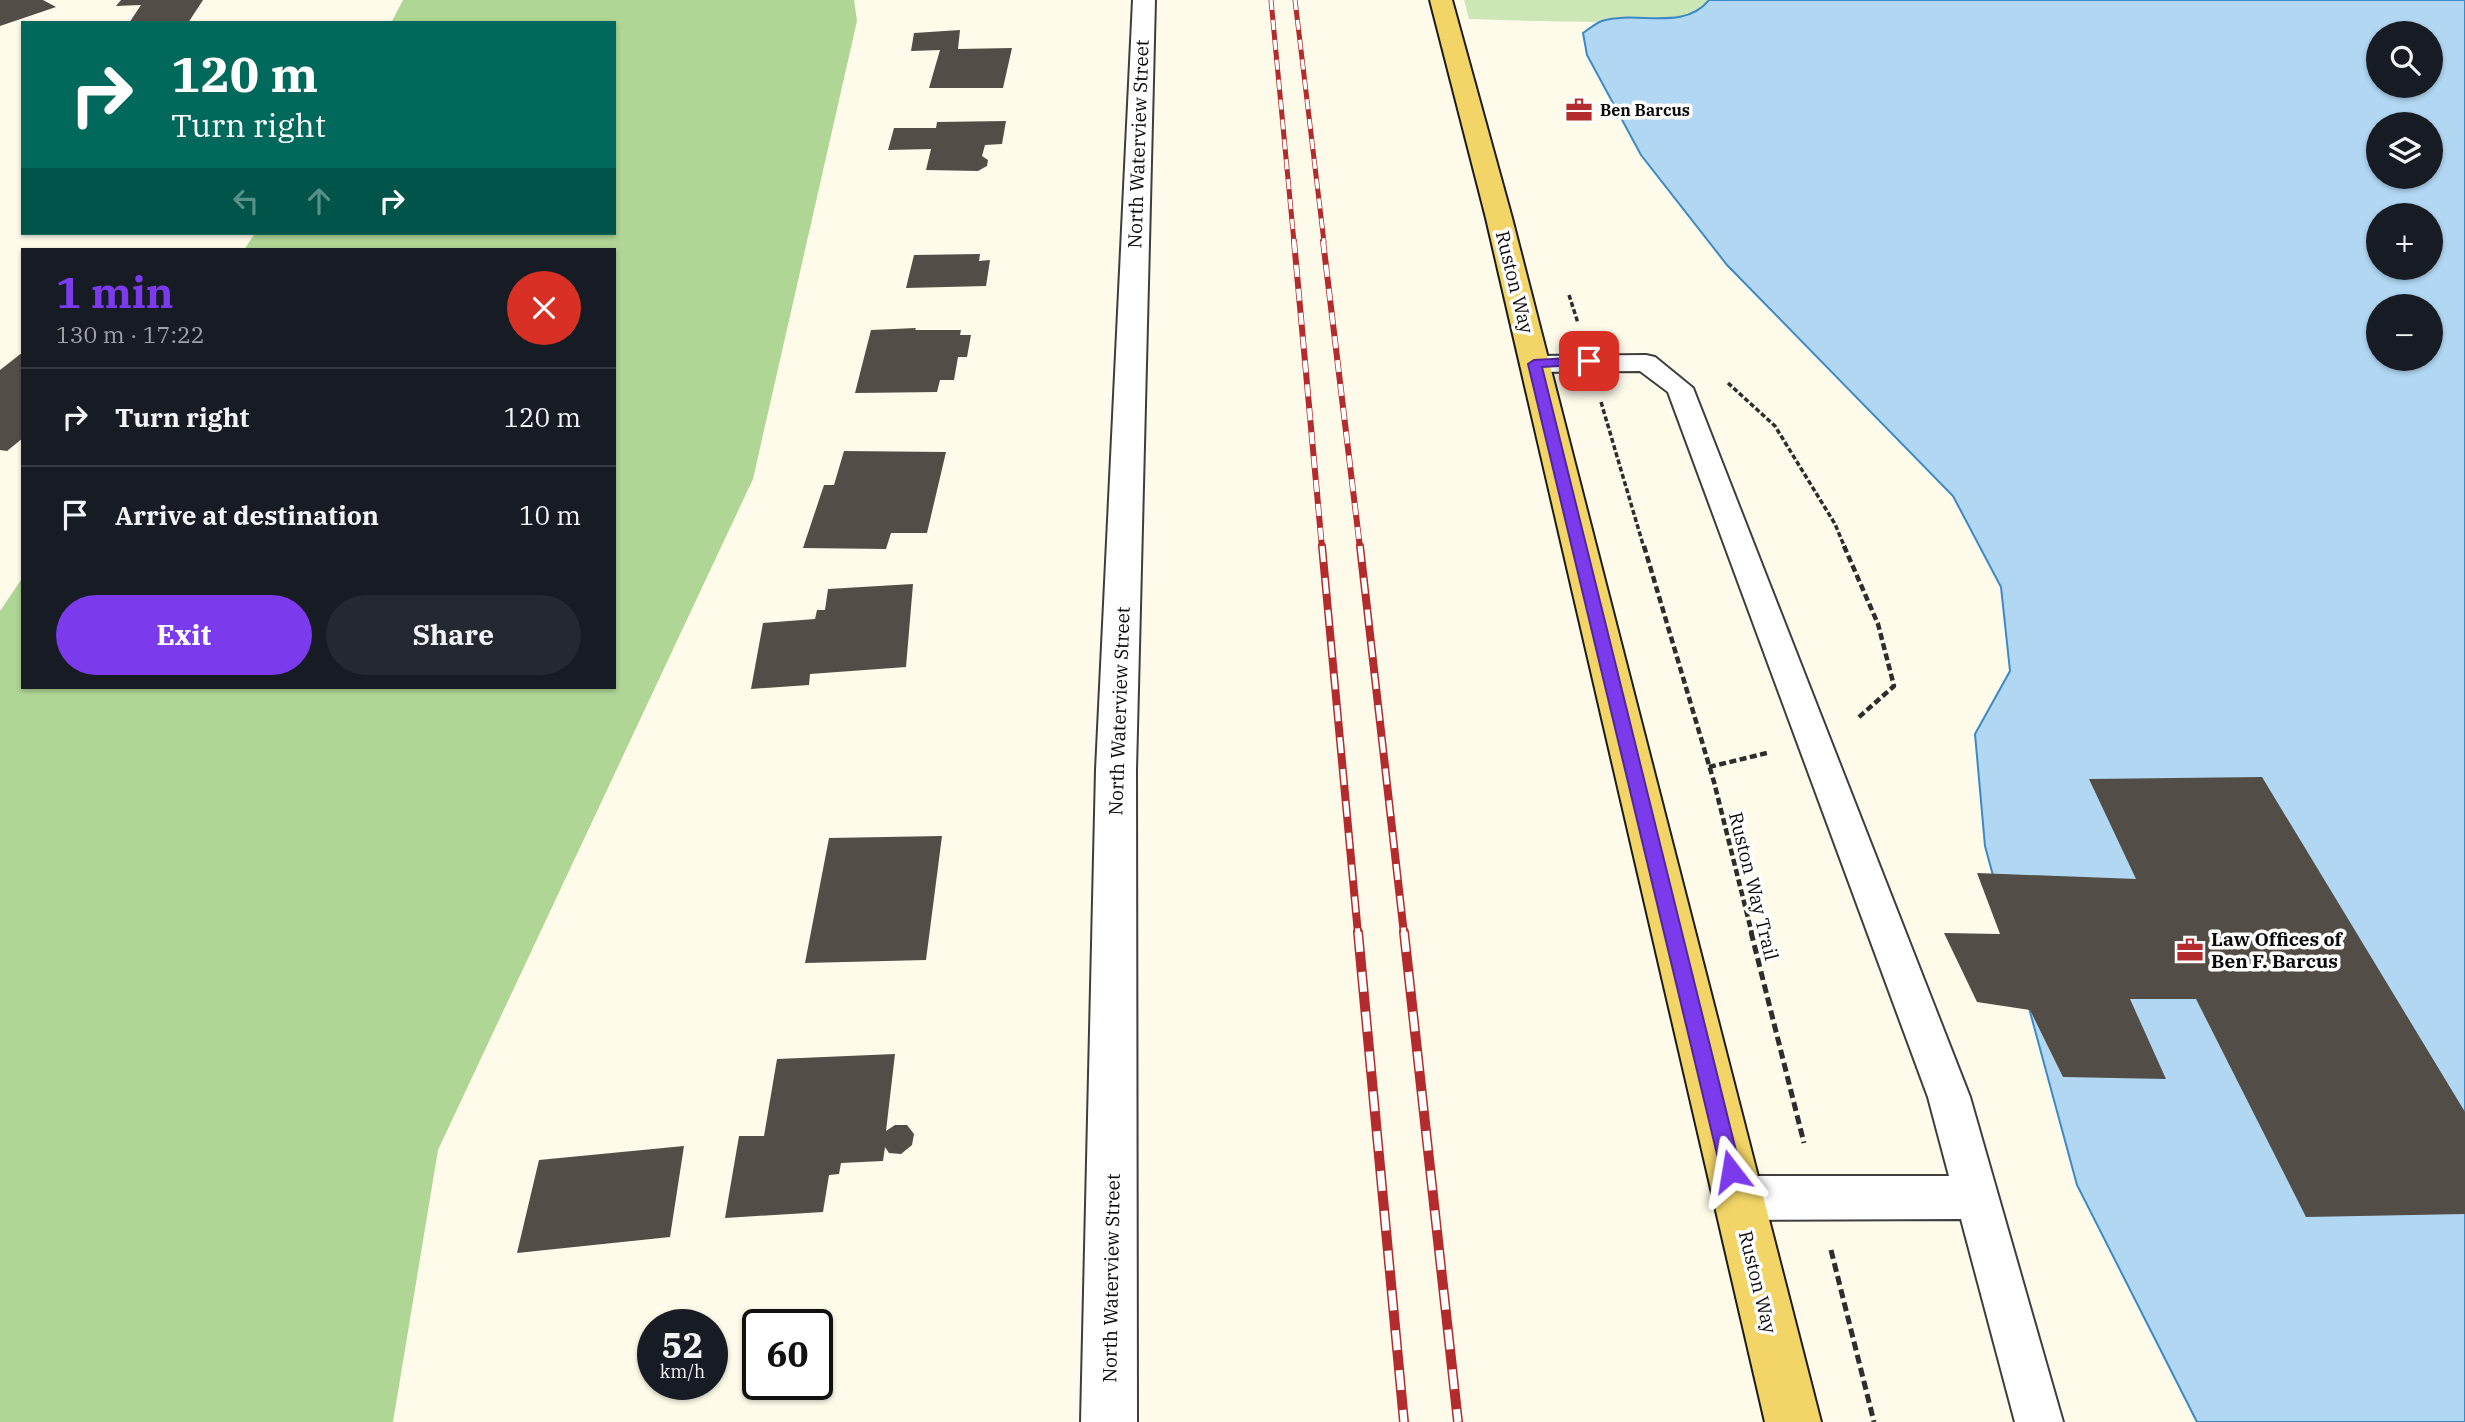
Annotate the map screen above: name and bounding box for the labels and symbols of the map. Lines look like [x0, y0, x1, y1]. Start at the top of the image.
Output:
street label: North Waterview Street [1122, 39, 1154, 249]
office icon: Ben Barcus [1564, 95, 1594, 125]
place label: Ben Barcus [1600, 100, 1690, 120]
street label: Ruston Way [1491, 228, 1540, 337]
pin [1559, 331, 1619, 391]
street label: North Waterview Street [1103, 606, 1135, 816]
street label: Ruston Way Trail [1724, 809, 1784, 963]
place label: Law Offices of Ben F. Barcus [2211, 927, 2344, 973]
office icon: Law Offices of Ben F. Barcus [2175, 935, 2205, 965]
position arrow [1694, 1134, 1768, 1208]
street label: North Waterview Street [1097, 1173, 1125, 1383]
street label: Ruston Way [1734, 1228, 1783, 1337]
speed limit sign: 60 [742, 1309, 833, 1400]

